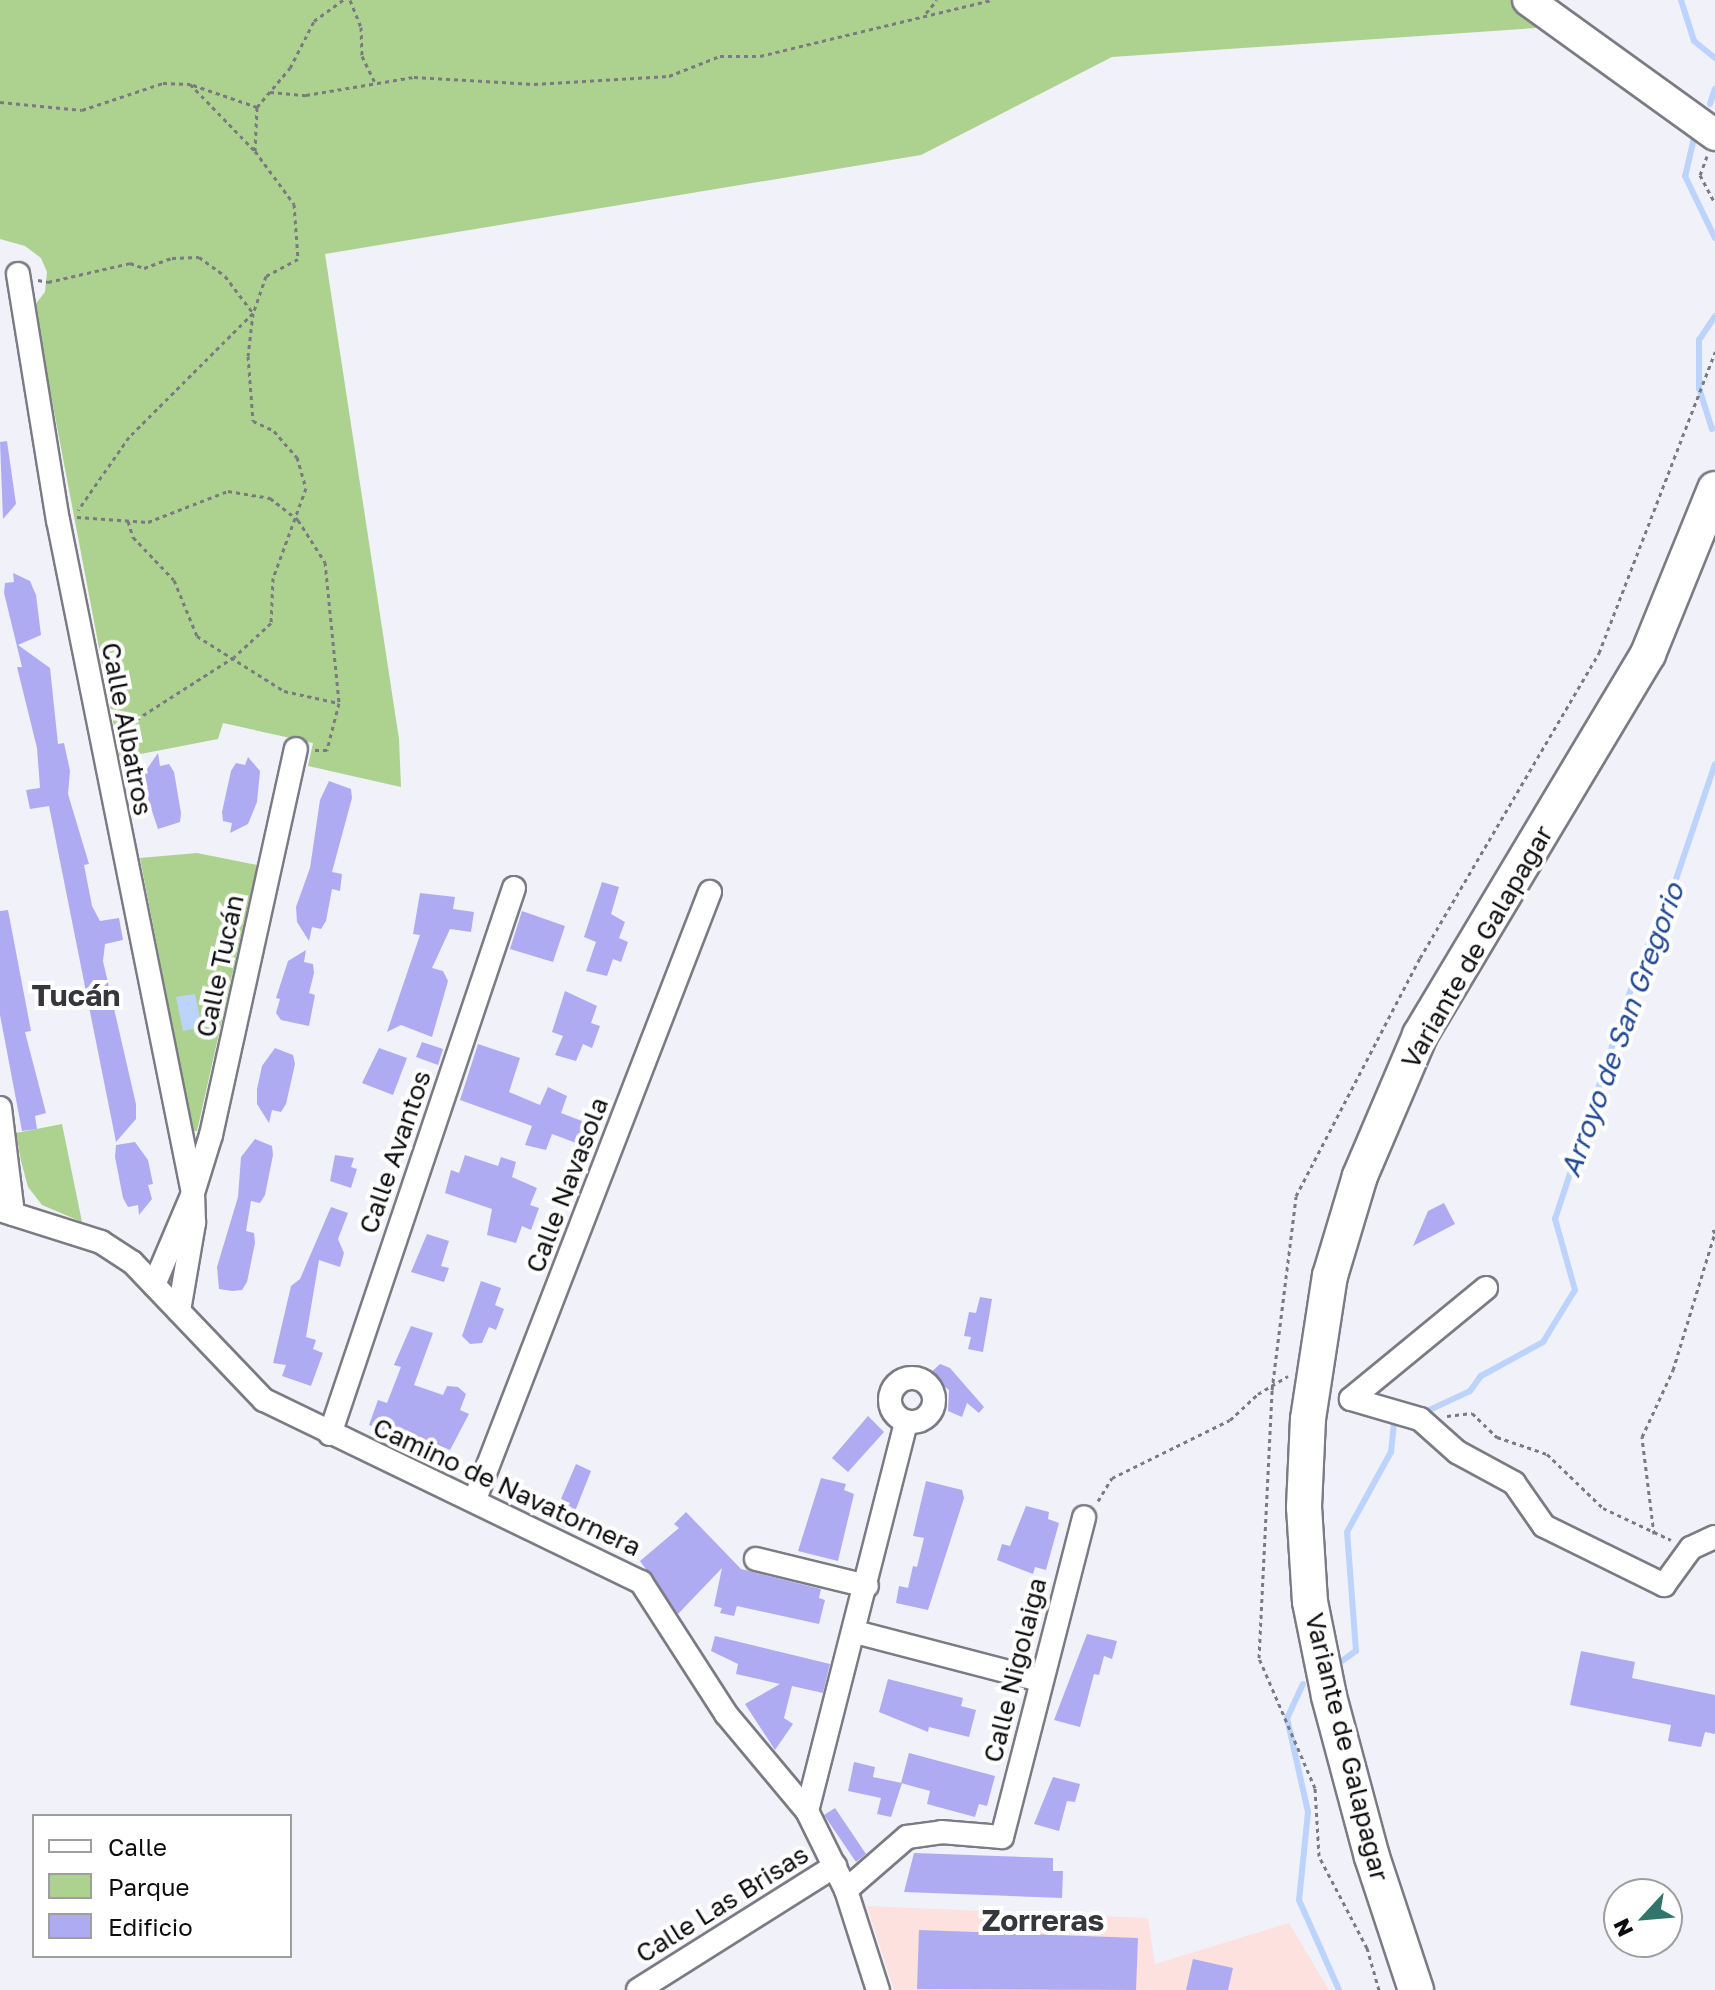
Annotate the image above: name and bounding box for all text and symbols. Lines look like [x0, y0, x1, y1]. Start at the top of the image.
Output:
street label: Calle Albatros [95, 640, 159, 818]
street label: Variante de Galapagar [1395, 820, 1559, 1074]
water label: Arroyo de San Gregorio [1553, 879, 1691, 1181]
street label: Calle Tucán [190, 892, 250, 1040]
district label: Tucán [32, 977, 120, 1013]
street label: Calle Avantos [353, 1066, 437, 1238]
street label: Calle Navasola [519, 1093, 615, 1277]
street label: Camino de Navatornera [368, 1411, 646, 1563]
street label: Calle Nigolaiga [977, 1574, 1053, 1766]
street label: Variante de Galapagar [1299, 1610, 1395, 1884]
legend [32, 1814, 292, 1958]
text: Calle [108, 1832, 167, 1861]
street label: Calle Las Brisas [630, 1839, 814, 1969]
text: Parque [108, 1872, 189, 1901]
north arrow [1603, 1878, 1683, 1958]
district label: Zorreras [982, 1902, 1104, 1938]
text: Edificio [108, 1912, 193, 1941]
text: N [1607, 1914, 1639, 1941]

